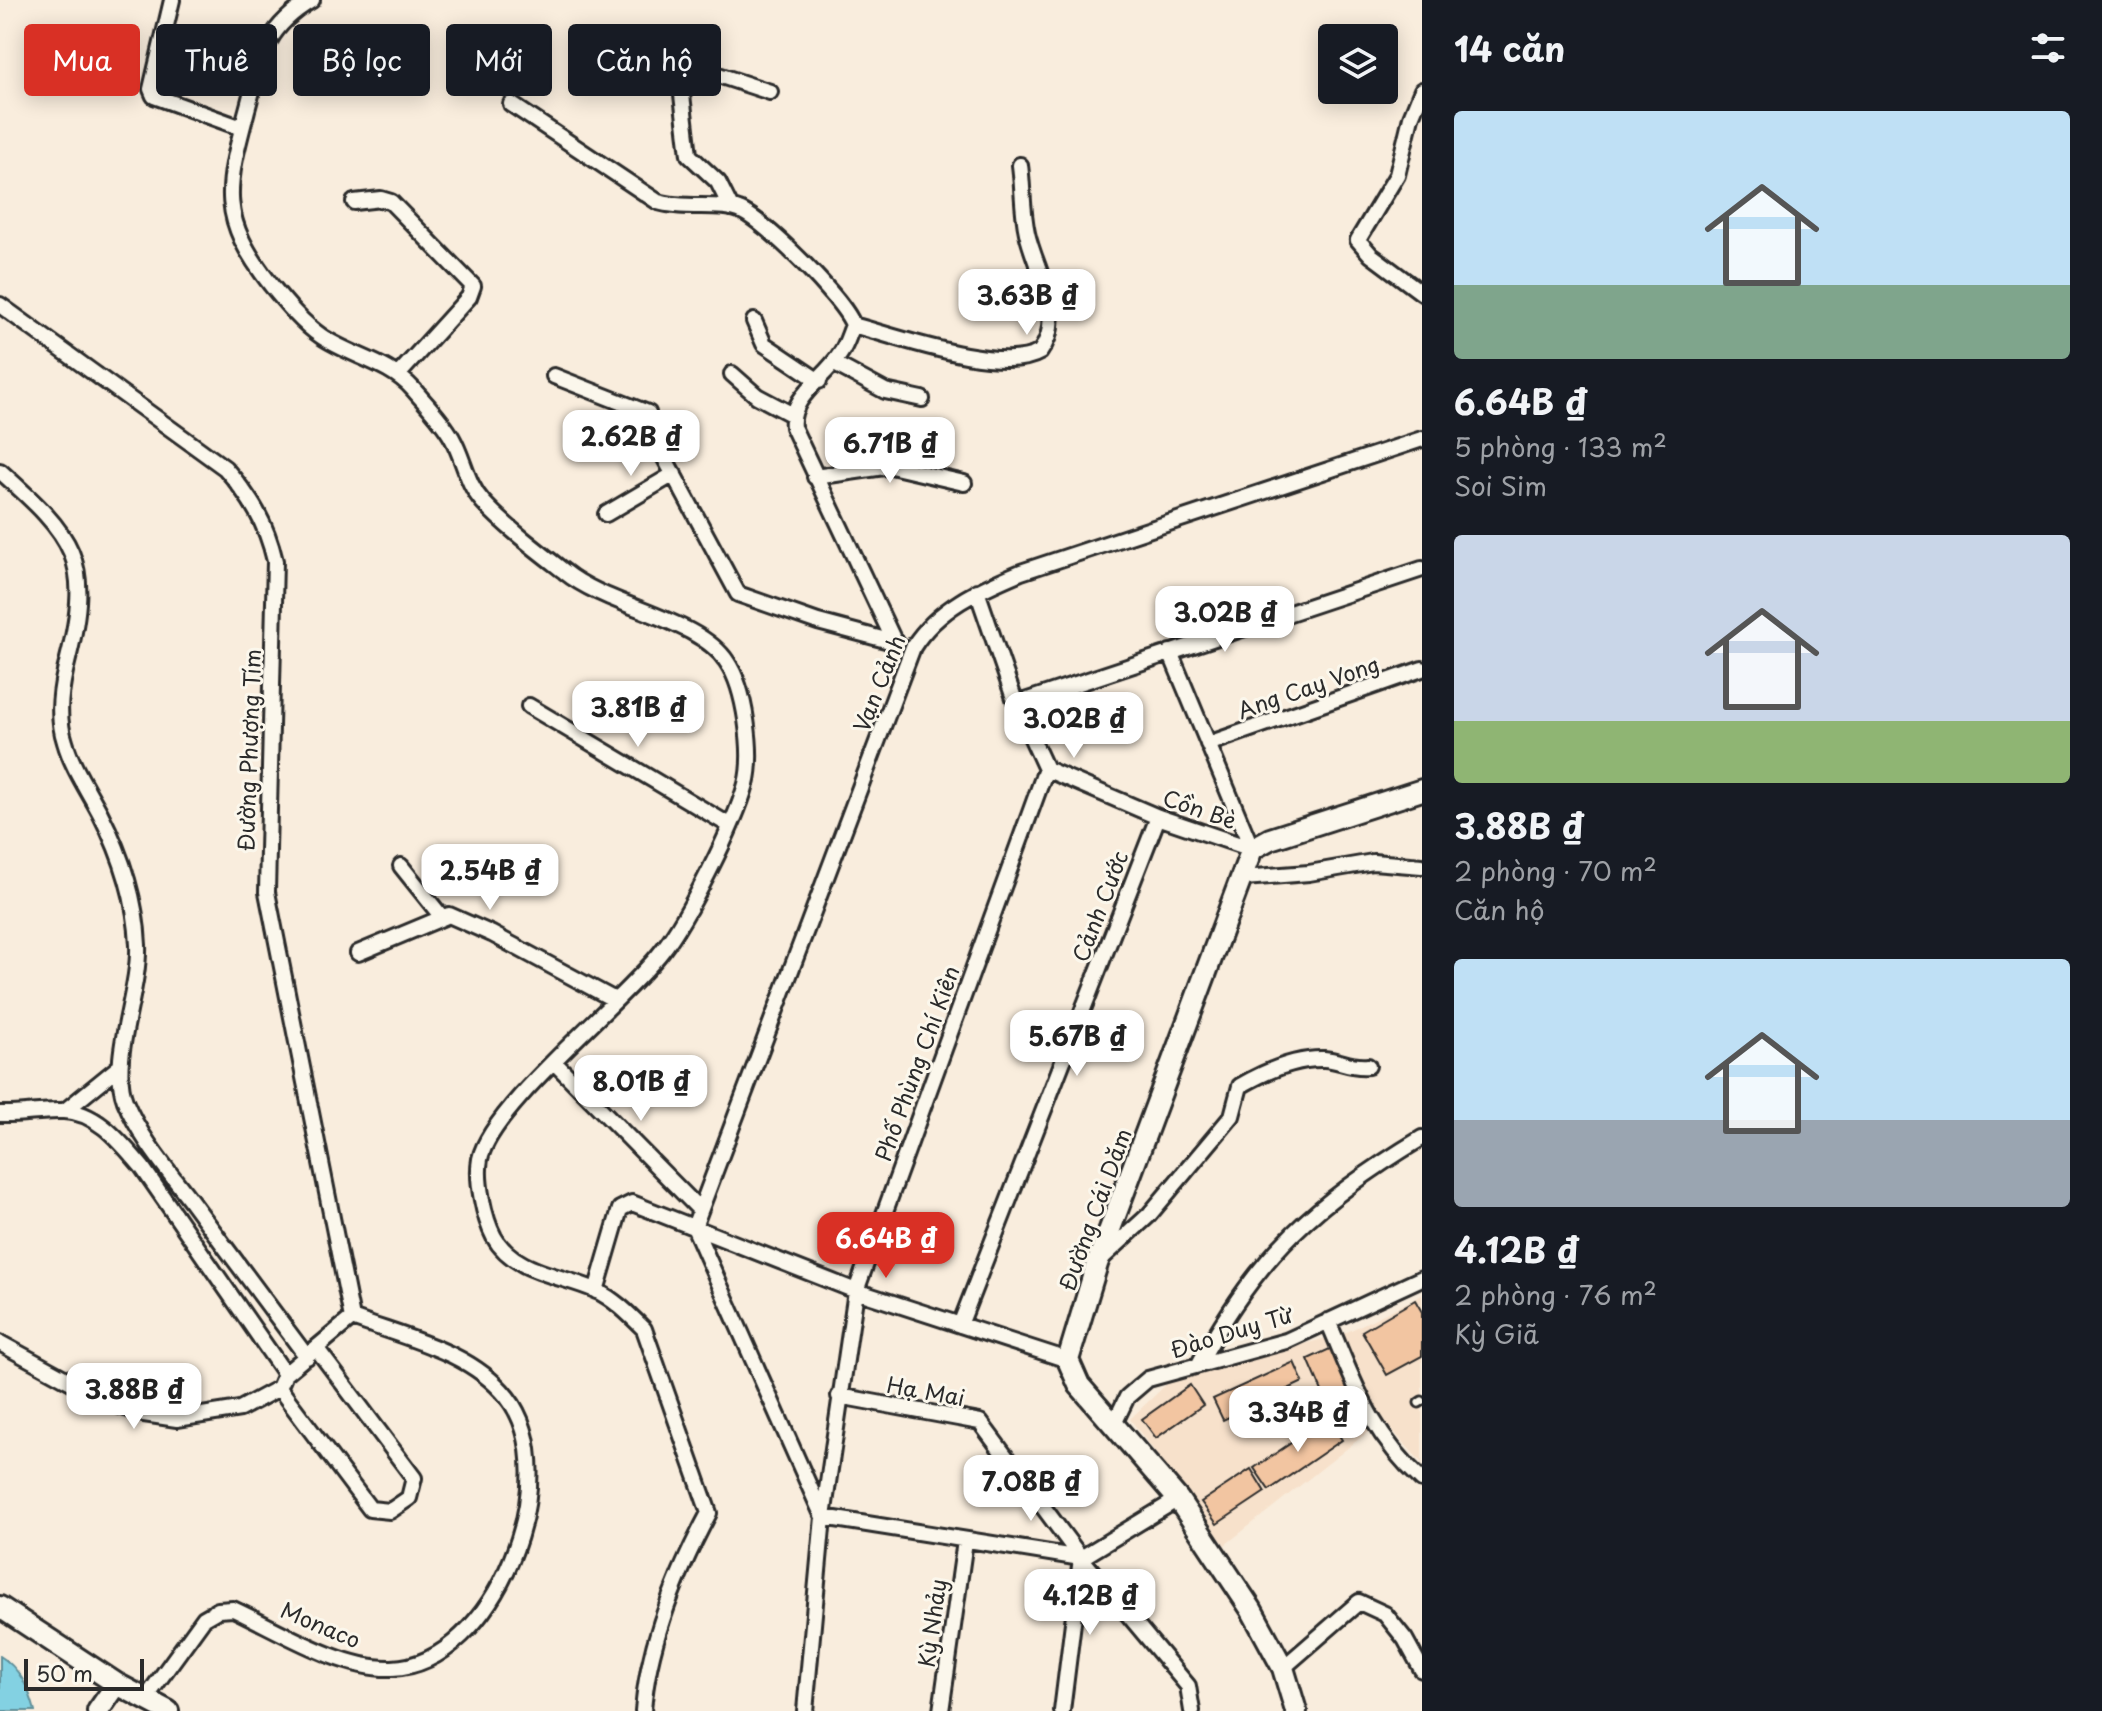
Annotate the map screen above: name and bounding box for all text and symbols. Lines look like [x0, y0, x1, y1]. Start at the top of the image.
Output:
text: 14 căn [1454, 22, 1565, 74]
chip: Mua [24, 24, 140, 96]
chip: Thuê [156, 24, 277, 96]
chip: Bộ lọc [293, 24, 430, 96]
chip: Mới [446, 24, 552, 96]
chip: Căn hộ [568, 24, 721, 96]
map controls [1318, 24, 1398, 104]
button: layers [1318, 24, 1398, 104]
icon: filters [2026, 26, 2070, 70]
icon: home [1690, 163, 1834, 307]
pin: 3.63B ₫ [953, 269, 1101, 337]
text: 3.63B ₫ [976, 275, 1078, 314]
text: 6.64B ₫ [1454, 375, 1587, 427]
pin: 2.62B ₫ [557, 410, 705, 478]
text: 2.62B ₫ [581, 416, 681, 455]
pin: 6.71B ₫ [816, 417, 964, 485]
text: 6.71B ₫ [843, 423, 937, 462]
text: 5 phòng · 133 m² [1454, 427, 1667, 466]
text: Soi Sim [1454, 466, 1547, 505]
pin: 3.02B ₫ [1151, 586, 1299, 654]
icon: home [1690, 587, 1834, 731]
text: 3.02B ₫ [1173, 592, 1277, 631]
street label: Vạn Cảnh [844, 630, 912, 736]
street label: Ang Cay Vong [1232, 646, 1384, 726]
street label: Đường Phượng Tím [228, 648, 268, 852]
pin: 3.81B ₫ [564, 681, 712, 749]
text: 3.81B ₫ [590, 687, 686, 726]
pin: 3.02B ₫ [1000, 692, 1148, 760]
text: 3.02B ₫ [1022, 698, 1126, 737]
street label: Cồn Bè [1159, 780, 1241, 836]
text: 3.88B ₫ [1454, 799, 1584, 851]
pin: 2.54B ₫ [416, 844, 564, 912]
street label: Cảnh Cước [1063, 846, 1135, 966]
text: 2.54B ₫ [439, 850, 541, 889]
text: 2 phòng · 70 m² [1454, 851, 1657, 890]
text: Căn hộ [1454, 890, 1544, 929]
street label: Phố Phùng Chí Kiên [865, 961, 967, 1165]
pin: 5.67B ₫ [1003, 1010, 1151, 1078]
icon: home [1690, 1011, 1834, 1155]
text: 5.67B ₫ [1028, 1016, 1126, 1055]
pin: 8.01B ₫ [567, 1055, 715, 1123]
text: 8.01B ₫ [592, 1061, 690, 1100]
street label: Đường Cái Dăm [1049, 1123, 1139, 1295]
pin: 6.64B ₫ [812, 1212, 960, 1280]
text: 6.64B ₫ [835, 1218, 937, 1257]
text: 4.12B ₫ [1454, 1223, 1579, 1275]
text: 2 phòng · 76 m² [1454, 1275, 1657, 1314]
street label: Đào Duy Từ [1166, 1296, 1297, 1365]
text: Kỳ Giã [1454, 1314, 1539, 1353]
pin: 3.88B ₫ [60, 1363, 208, 1431]
street label: Hạ Mai [884, 1367, 968, 1413]
text: 3.88B ₫ [84, 1369, 184, 1408]
pin: 3.34B ₫ [1224, 1386, 1372, 1454]
text: 3.34B ₫ [1247, 1392, 1349, 1431]
pin: 7.08B ₫ [957, 1455, 1105, 1523]
text: 7.08B ₫ [981, 1461, 1081, 1500]
pin: 4.12B ₫ [1016, 1569, 1164, 1637]
text: 4.12B ₫ [1042, 1575, 1138, 1614]
street label: Kỳ Nhảy [908, 1577, 954, 1669]
street label: Monaco [276, 1592, 366, 1656]
scale bar [24, 1655, 144, 1691]
text: 50 m [36, 1656, 93, 1689]

